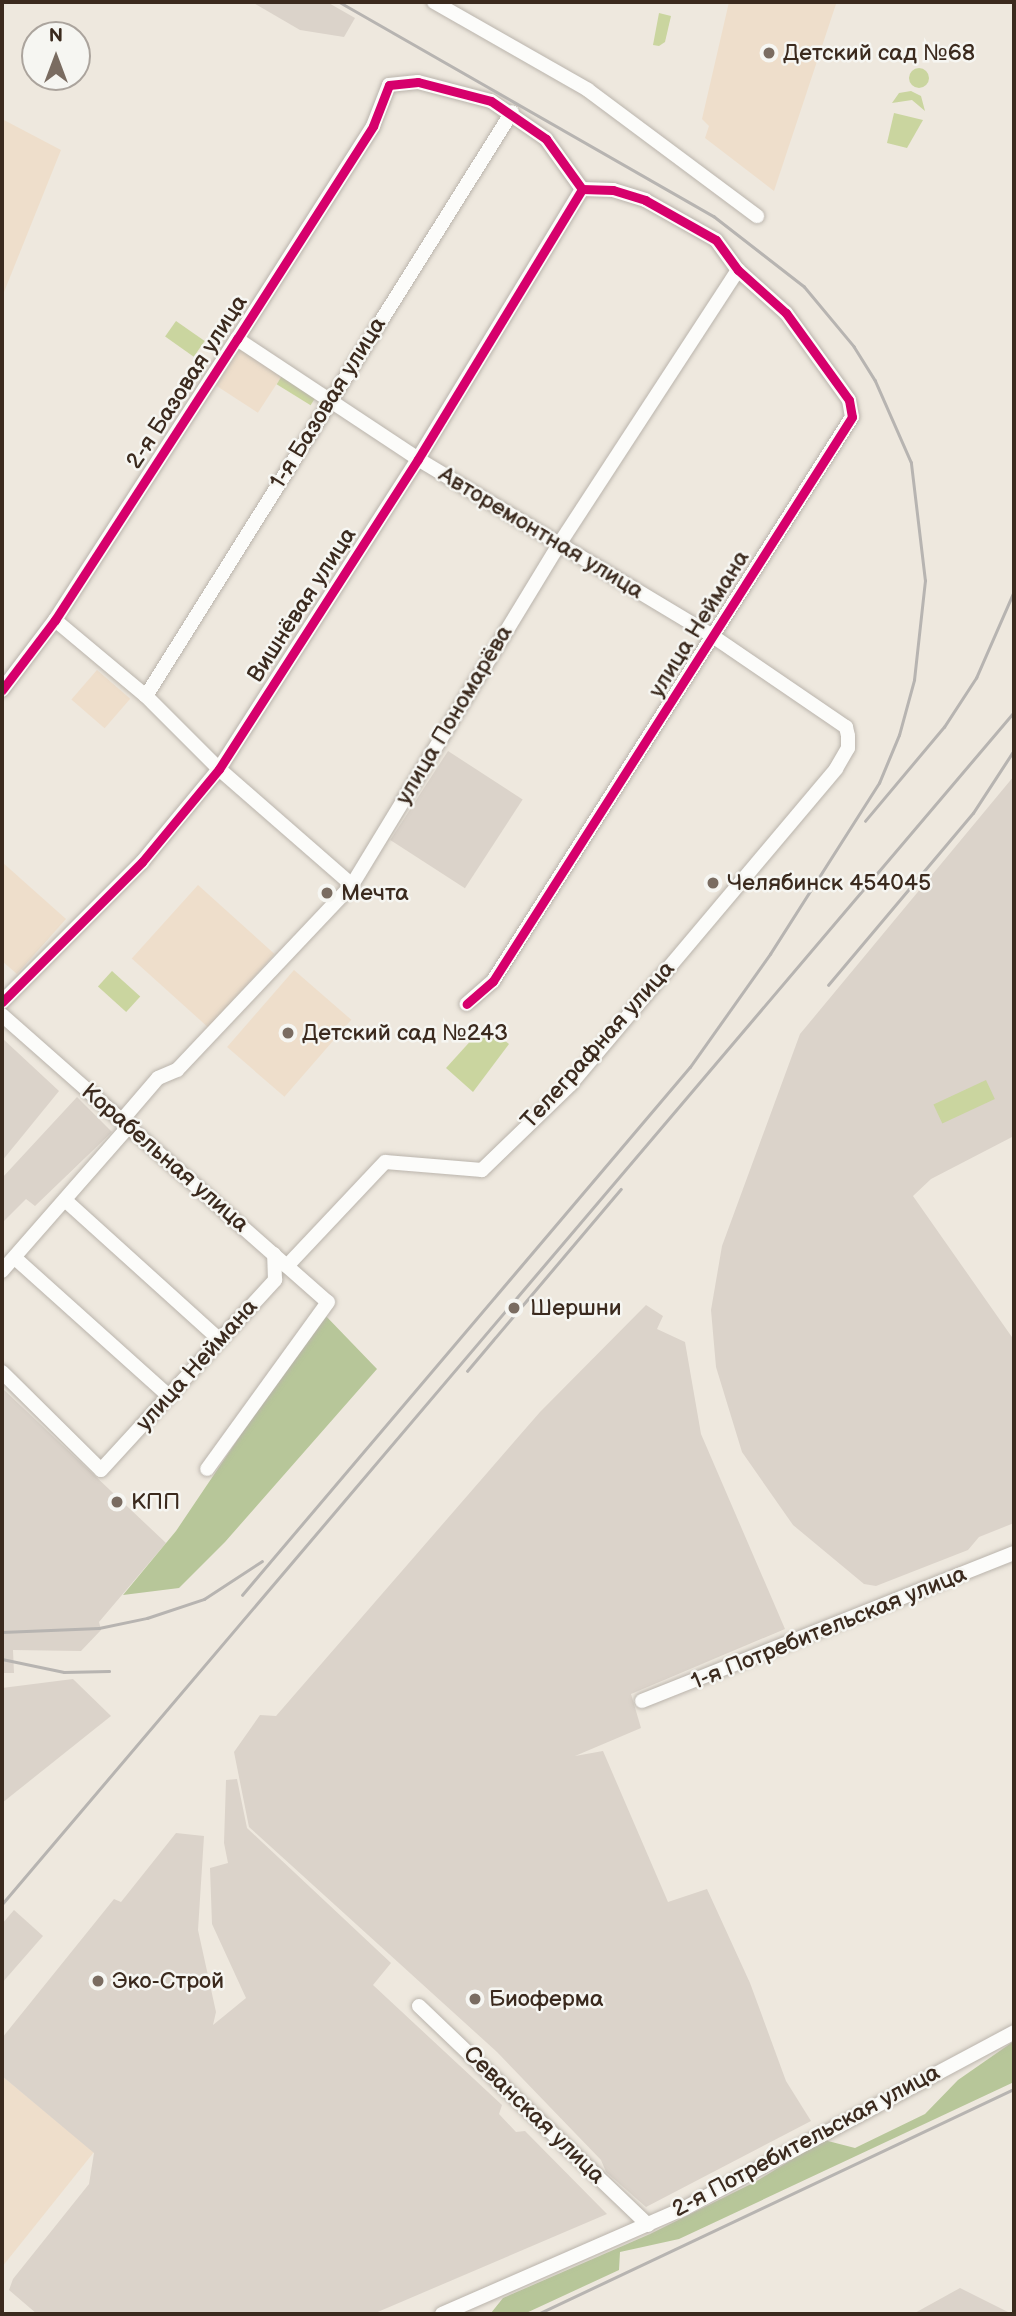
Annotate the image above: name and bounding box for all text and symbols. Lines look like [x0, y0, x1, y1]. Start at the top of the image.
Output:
north arrow [21, 21, 91, 91]
text: N [49, 25, 63, 48]
place label: Детский сад №68 [783, 39, 975, 67]
marker: Детский сад №68 [761, 45, 777, 61]
street label: 2-я Базовая улица [120, 290, 254, 474]
street label: 1-я Базовая улица [264, 312, 392, 494]
street label: Авторемонтная улица [434, 461, 648, 605]
street label: Вишнёвая улица [242, 522, 362, 688]
street label: улица Неймана [643, 545, 755, 703]
street label: улица Пономарёва [390, 620, 518, 810]
place label: Челябинск 454045 [727, 869, 931, 897]
marker: Челябинск 454045 [705, 875, 721, 891]
place label: Мечта [341, 879, 409, 907]
marker: Мечта [319, 885, 335, 901]
street label: Телеграфная улица [515, 955, 681, 1135]
place label: Детский сад №243 [302, 1019, 508, 1047]
marker: Детский сад №243 [280, 1025, 296, 1041]
street label: Корабельная улица [76, 1078, 254, 1238]
street label: улица Неймана [130, 1293, 264, 1437]
place label: Шершни [530, 1294, 622, 1322]
marker: Шершни [504, 1298, 524, 1318]
place label: КПП [131, 1488, 180, 1516]
marker: КПП [109, 1494, 125, 1510]
street label: 1-я Потребительская улица [687, 1560, 971, 1696]
place label: Эко-Строй [112, 1967, 224, 1995]
marker: Эко-Строй [90, 1973, 106, 1989]
place label: Биоферма [489, 1985, 604, 2013]
marker: Биоферма [467, 1991, 483, 2007]
street label: Севанская улица [457, 2040, 611, 2190]
street label: 2-я Потребительская улица [668, 2059, 944, 2223]

